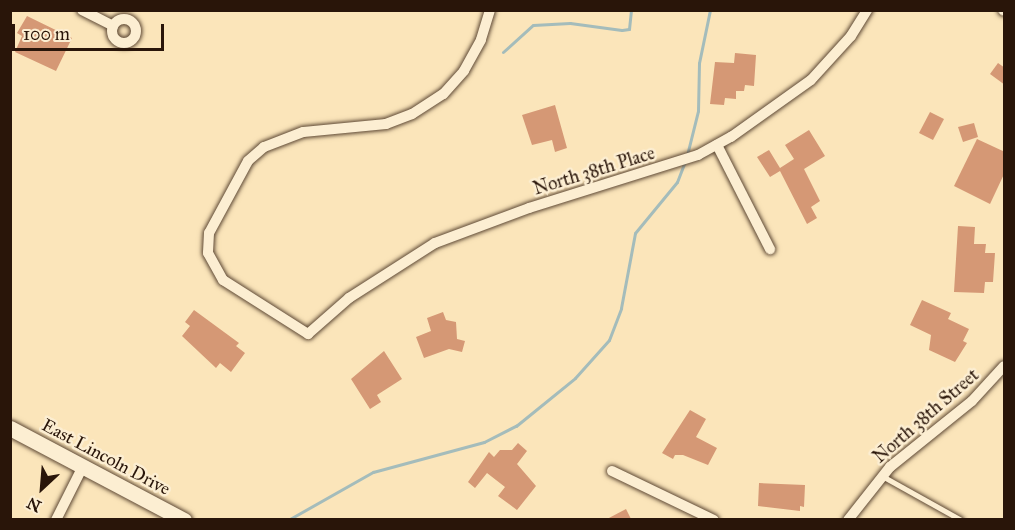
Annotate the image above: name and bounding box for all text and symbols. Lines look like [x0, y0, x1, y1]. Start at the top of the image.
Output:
scale bar [15, 12, 166, 50]
text: 100 m [23, 23, 70, 45]
street label: North 38th Place [531, 142, 657, 200]
street label: North 38th Street [869, 364, 983, 468]
street label: East Lincoln Drive [38, 414, 174, 500]
north arrow [12, 458, 72, 518]
text: N [24, 493, 44, 516]

